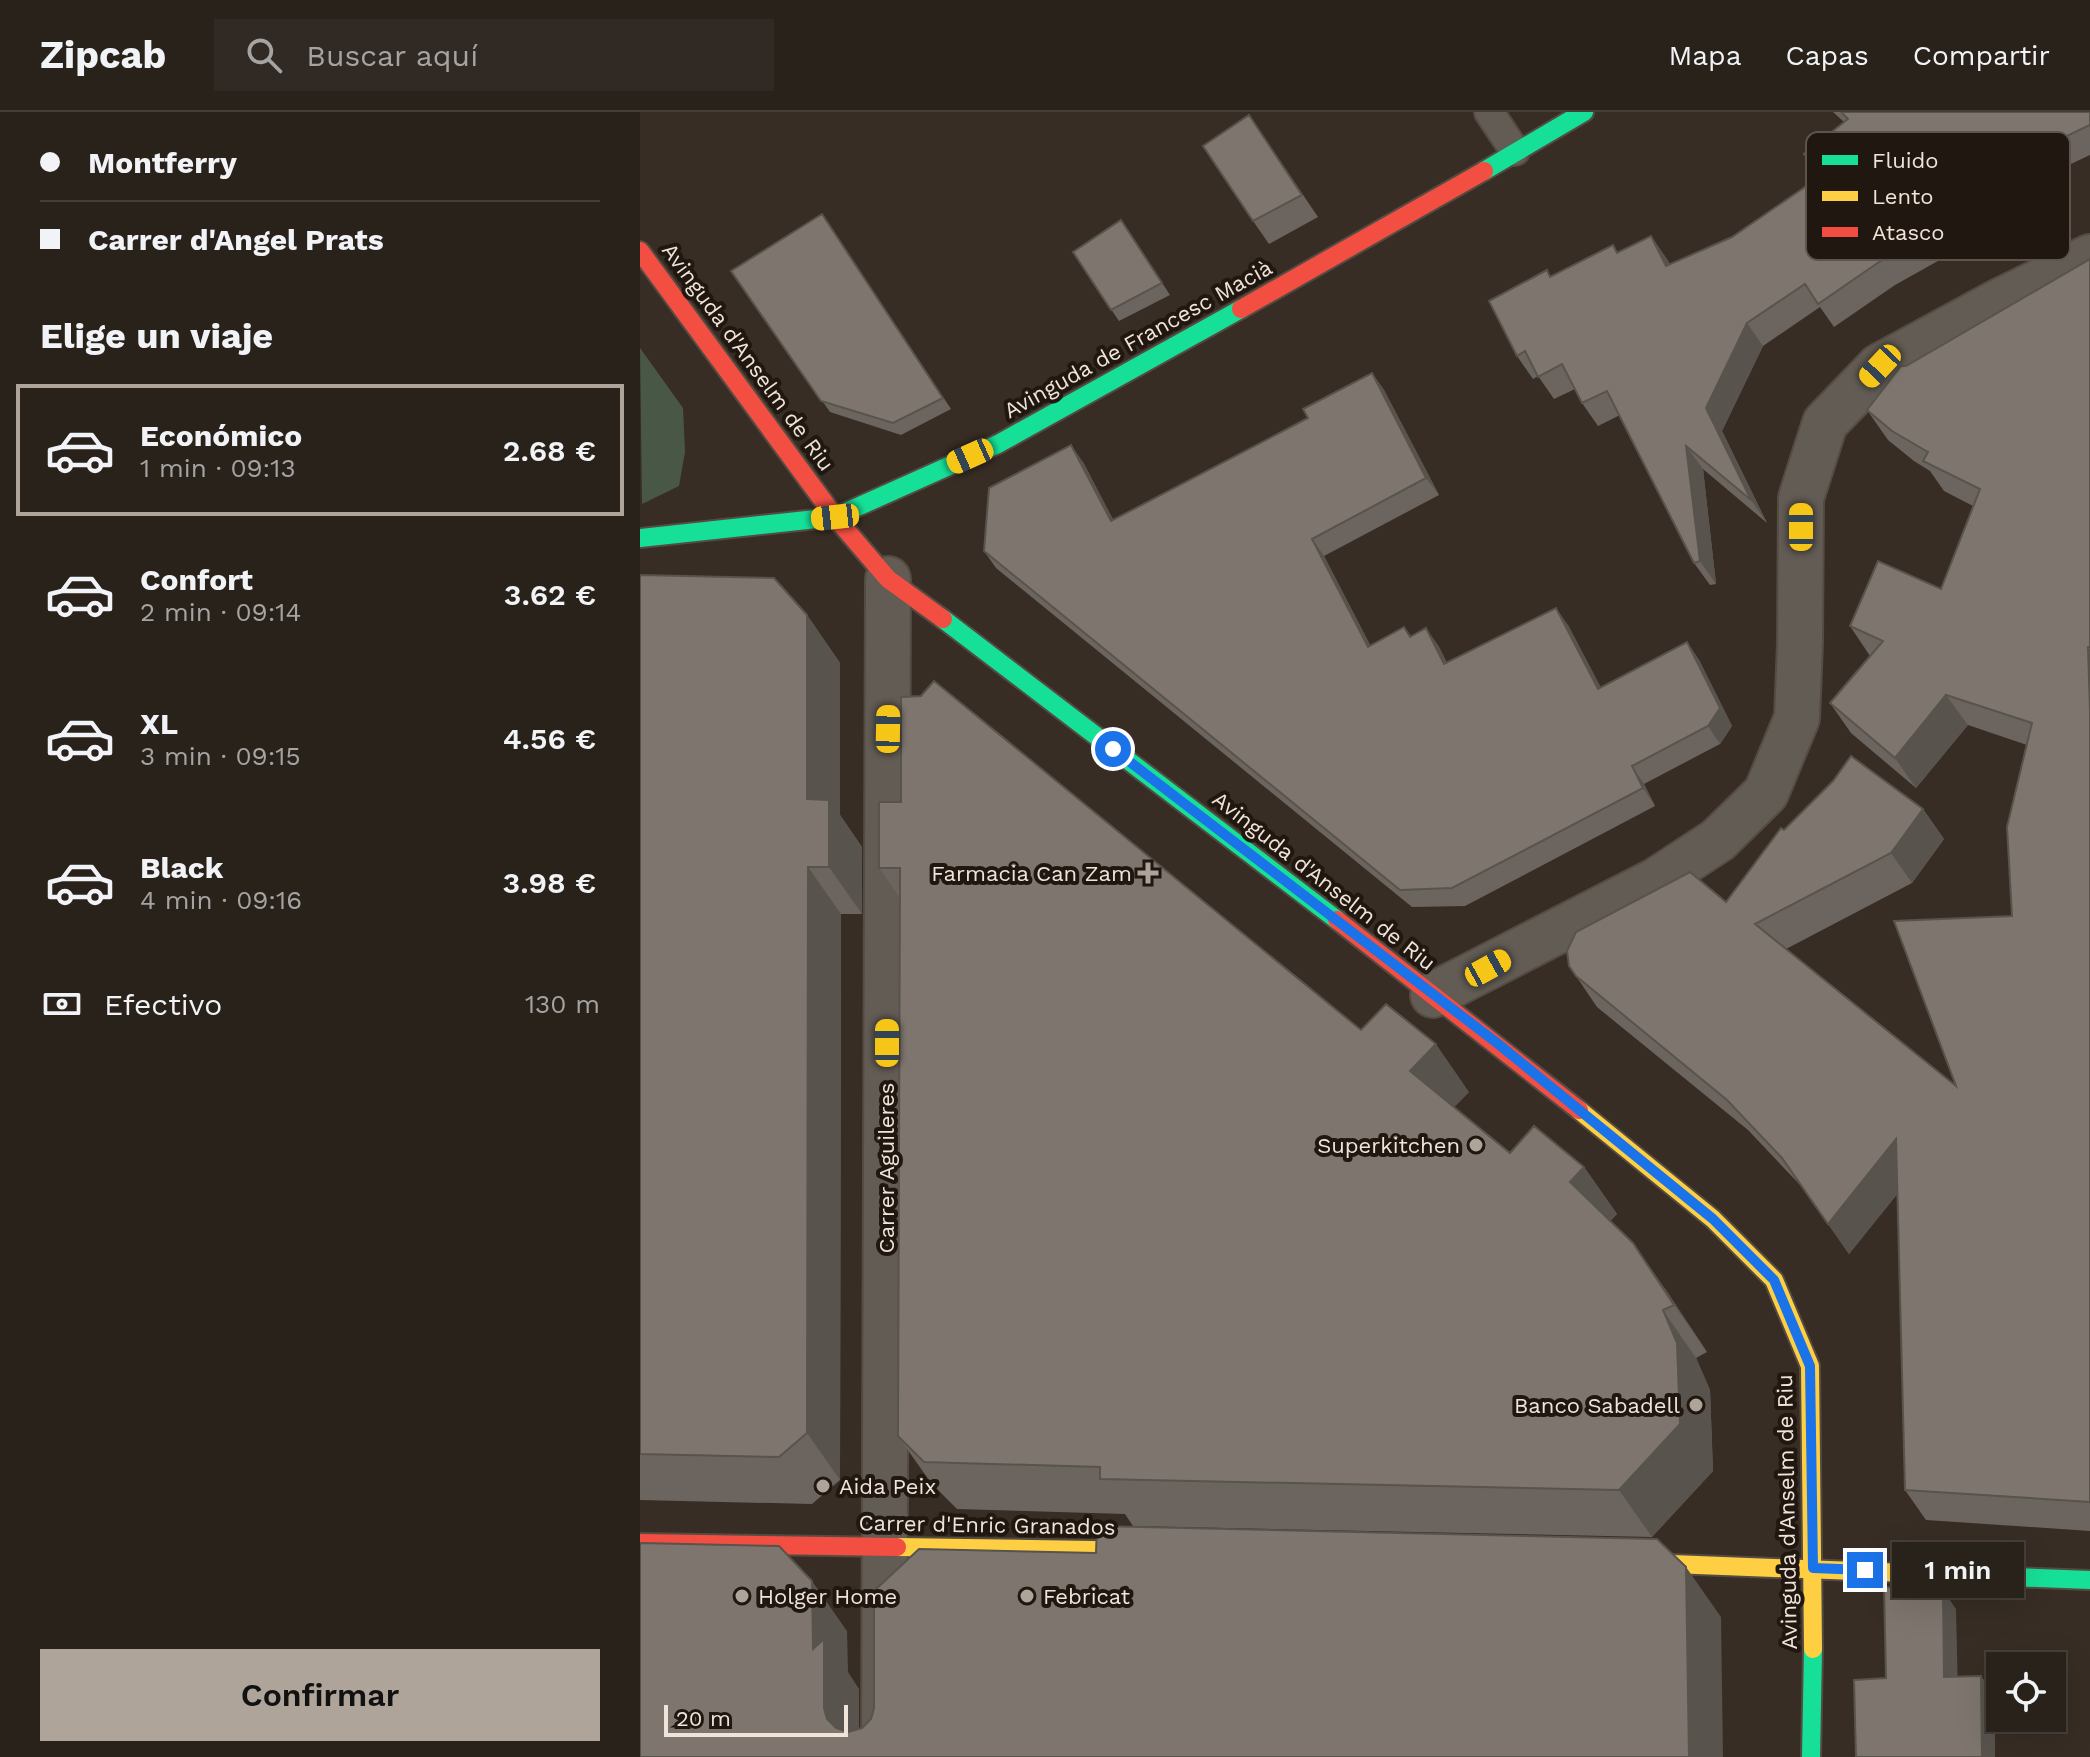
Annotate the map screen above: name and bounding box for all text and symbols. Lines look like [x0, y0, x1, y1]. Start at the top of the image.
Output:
search box [214, 19, 774, 91]
text: Zipcab [40, 33, 166, 77]
icon: search [242, 33, 286, 77]
text: Buscar aquí [306, 38, 478, 73]
text: Mapa [1668, 39, 1741, 72]
text: Capas [1785, 39, 1869, 72]
text: Compartir [1913, 39, 2050, 72]
legend [1806, 132, 2070, 260]
text: Montferry [88, 145, 237, 180]
text: Fluido [1872, 148, 1939, 173]
text: Lento [1872, 184, 1933, 209]
text: Atasco [1872, 220, 1945, 245]
text: Carrer d'Angel Prats [88, 222, 384, 257]
street label: Avinguda d'Anselm de Riu [657, 238, 839, 476]
street label: Avinguda de Francesc Macià [1000, 255, 1276, 423]
text: Elige un viaje [40, 315, 273, 357]
car [1855, 340, 1905, 392]
icon: car [44, 414, 116, 486]
text: Económico [140, 418, 302, 453]
text: 2.68 € [503, 433, 596, 468]
car [943, 435, 997, 477]
text: 1 min · 09:13 [140, 453, 296, 483]
car [810, 503, 860, 531]
car [1789, 503, 1813, 551]
icon: car [44, 558, 116, 630]
text: Confort [140, 562, 253, 597]
text: 3.62 € [504, 577, 596, 612]
text: 2 min · 09:14 [140, 597, 301, 627]
icon: car [44, 702, 116, 774]
car [876, 705, 900, 753]
text: XL [140, 706, 178, 741]
text: 4.56 € [503, 721, 596, 756]
route start [1095, 731, 1131, 767]
text: 3 min · 09:15 [140, 741, 301, 771]
street label: Avinguda d'Anselm de Riu [1208, 786, 1440, 976]
icon: car [44, 846, 116, 918]
text: Black [140, 850, 224, 885]
place label: Farmacia Can Zam [931, 861, 1132, 886]
marker: Farmacia Can Zam [1139, 864, 1157, 882]
text: 3.98 € [502, 865, 596, 900]
text: 4 min · 09:16 [140, 885, 302, 915]
car [1461, 946, 1515, 990]
icon: cash [40, 982, 84, 1026]
text: Efectivo [104, 987, 222, 1022]
text: 130 m [525, 989, 600, 1019]
car [875, 1019, 899, 1067]
street label: Carrer Aguileres [874, 1083, 899, 1253]
place label: Superkitchen [1317, 1133, 1460, 1158]
marker: Superkitchen [1467, 1136, 1485, 1154]
street label: Avinguda d'Anselm de Riu [1772, 1374, 1802, 1650]
place label: Banco Sabadell [1514, 1393, 1680, 1418]
marker: Banco Sabadell [1687, 1396, 1705, 1414]
place label: Aida Peix [839, 1474, 936, 1499]
marker: Aida Peix [814, 1477, 832, 1495]
street label: Carrer d'Enric Granados [858, 1510, 1116, 1540]
callout: 1 min [1893, 1542, 2025, 1598]
route end [1847, 1552, 1883, 1588]
text: 1 min [1925, 1555, 1991, 1585]
place label: Holger Home [758, 1584, 897, 1609]
place label: Febricat [1043, 1584, 1130, 1609]
marker: Holger Home [733, 1587, 751, 1605]
marker: Febricat [1018, 1587, 1036, 1605]
button: Confirmar [40, 1649, 600, 1741]
map controls [1986, 1652, 2066, 1732]
button: locate [1986, 1652, 2066, 1732]
scale bar [664, 1701, 848, 1737]
text: 20 m [676, 1706, 731, 1731]

